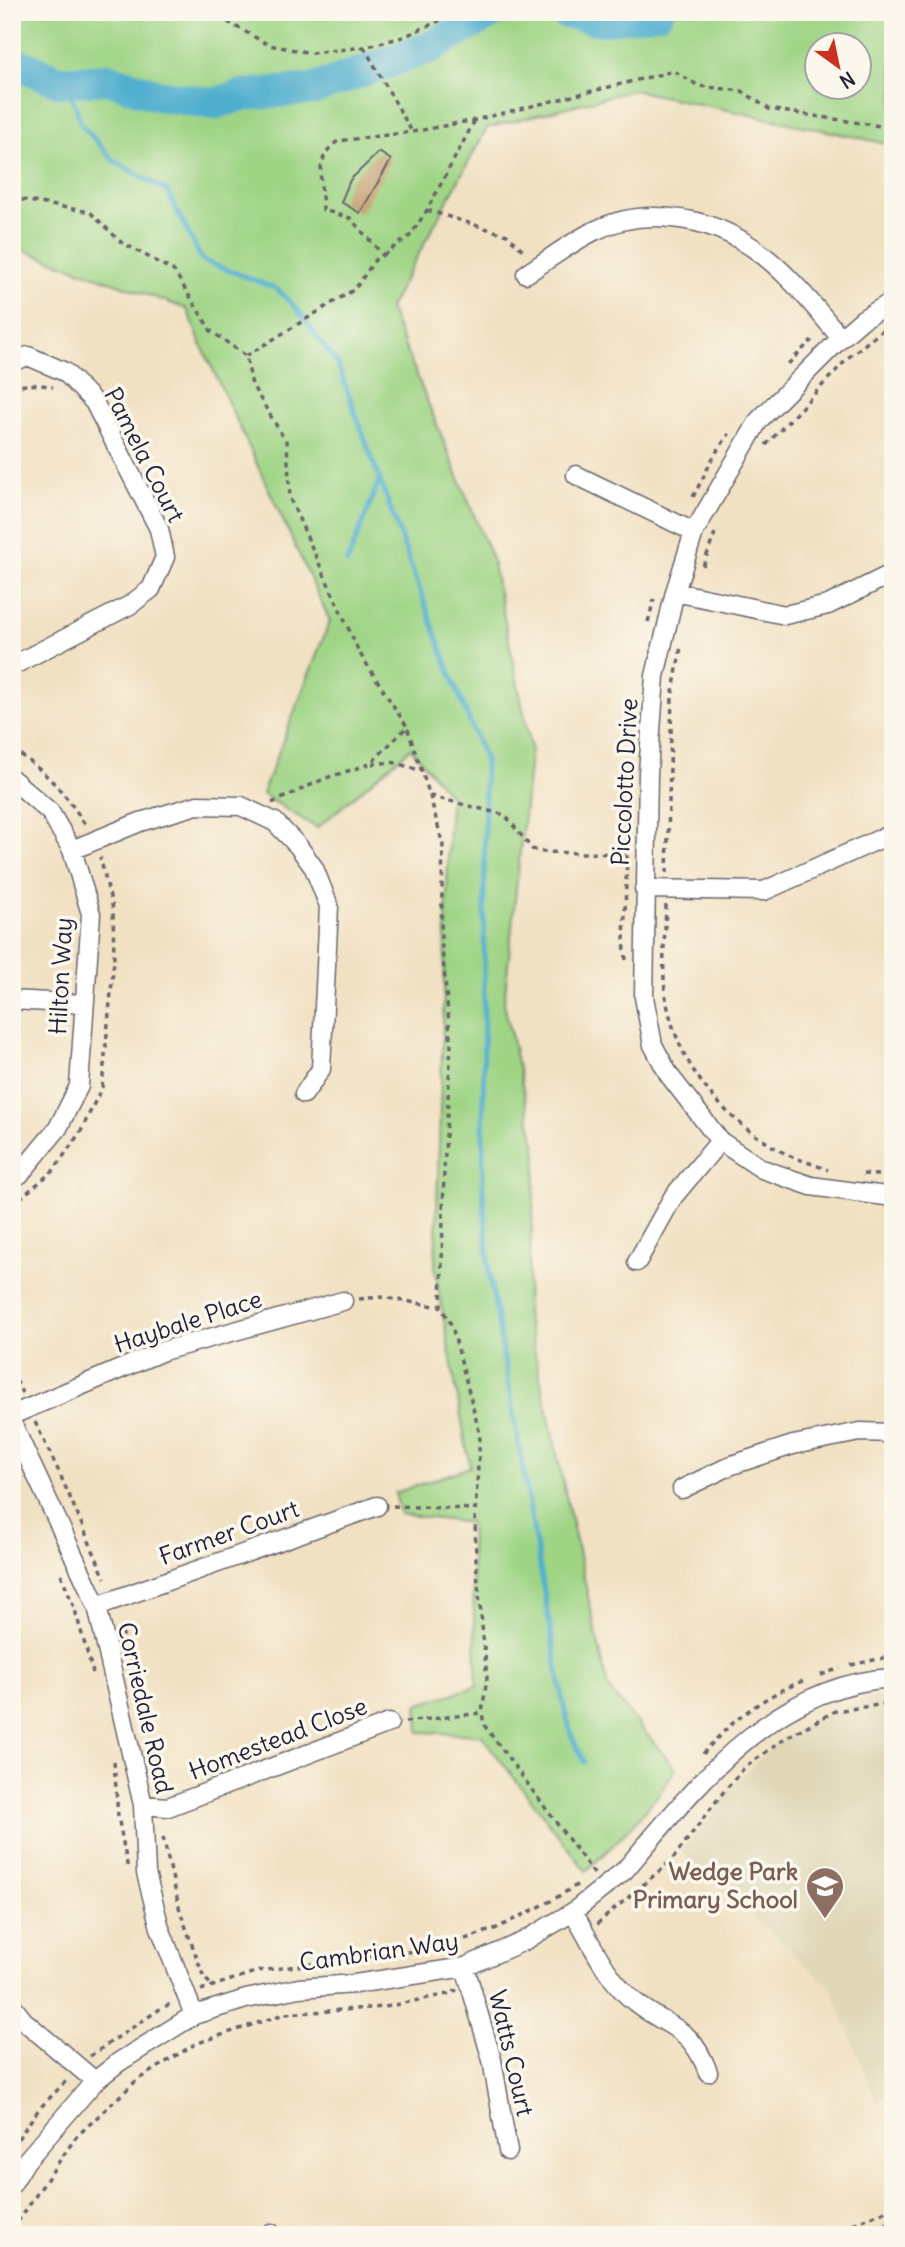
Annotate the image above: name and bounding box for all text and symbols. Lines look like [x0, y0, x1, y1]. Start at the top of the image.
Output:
north arrow [804, 32, 874, 102]
text: N [835, 67, 859, 94]
street label: Pamela Court [98, 382, 192, 527]
street label: Piccolotto Drive [605, 697, 643, 867]
street label: Hilton Way [42, 917, 78, 1035]
street label: Haybale Place [110, 1283, 265, 1359]
street label: Farmer Court [155, 1493, 303, 1571]
street label: Corriedale Road [112, 1619, 180, 1796]
street label: Homestead Close [184, 1690, 371, 1786]
place label: Wedge Park Primary School [633, 1856, 798, 1914]
school or university icon: Wedge Park Primary School [804, 1865, 846, 1920]
street label: Cambrian Way [297, 1925, 460, 1977]
street label: Watts Court [483, 1987, 541, 2119]

